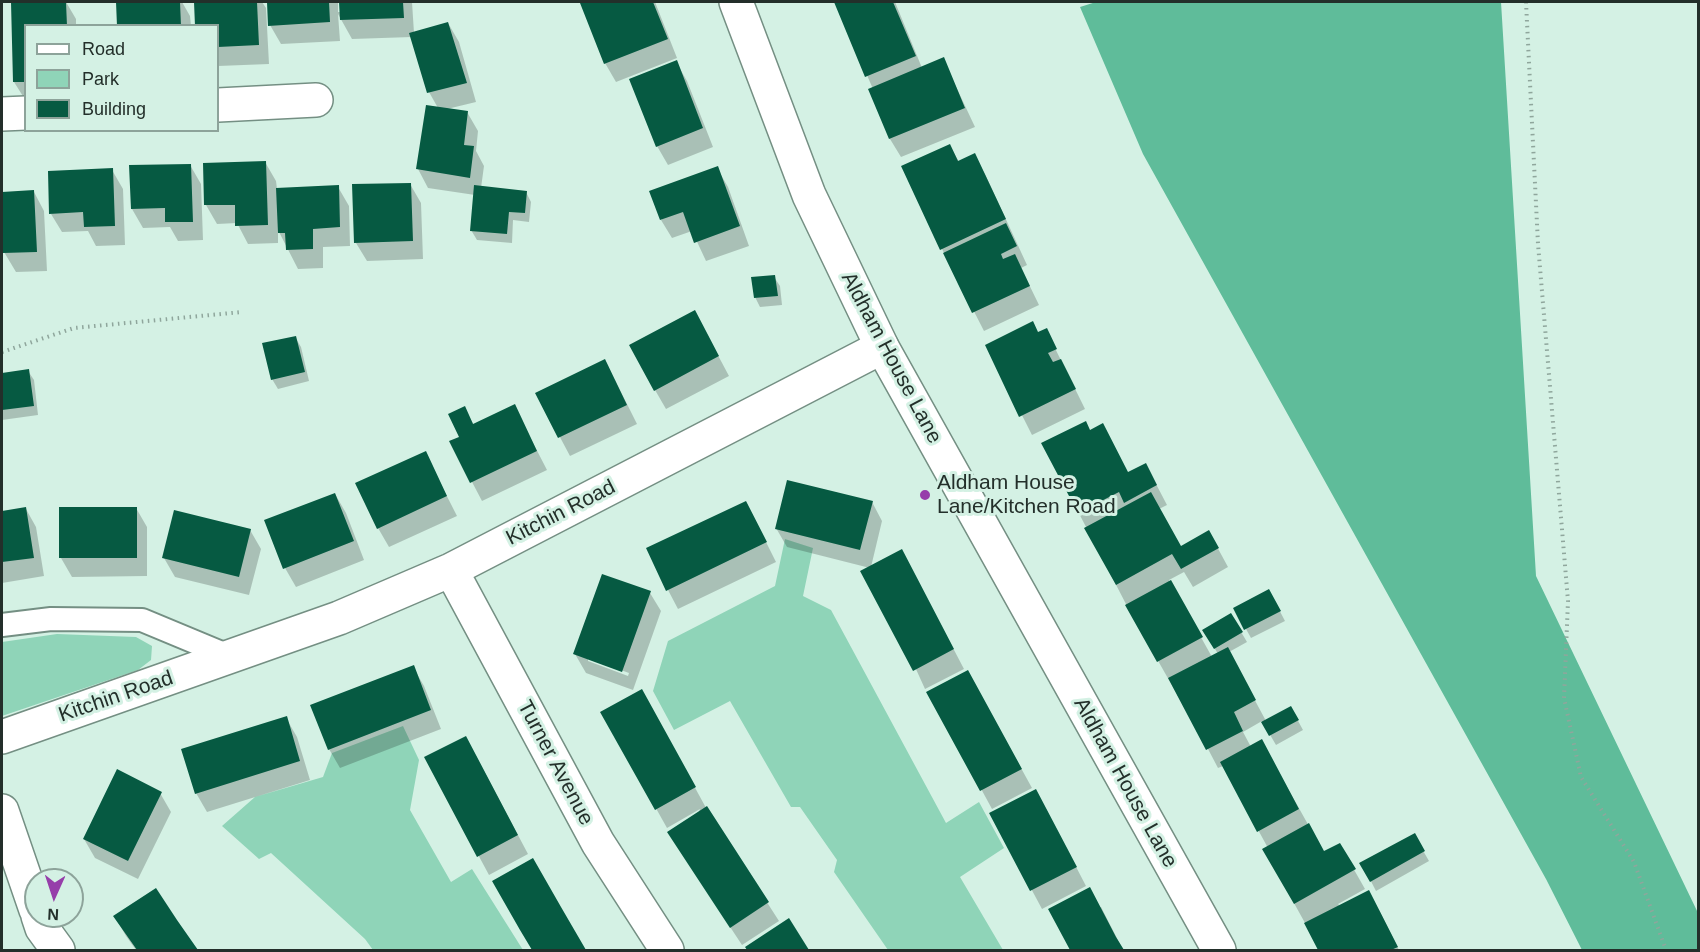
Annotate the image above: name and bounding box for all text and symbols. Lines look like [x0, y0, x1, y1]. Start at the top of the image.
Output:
legend [24, 24, 219, 132]
text: Road [82, 39, 125, 59]
text: Park [82, 69, 119, 89]
text: Building [82, 99, 146, 119]
street label: Aldham House Lane [835, 268, 947, 448]
place label: Aldham House Lane/Kitchen Road [937, 470, 1116, 520]
street label: Kitchin Road [502, 475, 620, 551]
marker: Aldham House Lane/Kitchen Road [918, 488, 932, 502]
street label: Kitchin Road [56, 666, 176, 728]
street label: Aldham House Lane [1068, 694, 1182, 872]
street label: Turner Avenue [512, 696, 598, 830]
north arrow [24, 868, 84, 928]
text: N [47, 906, 59, 923]

